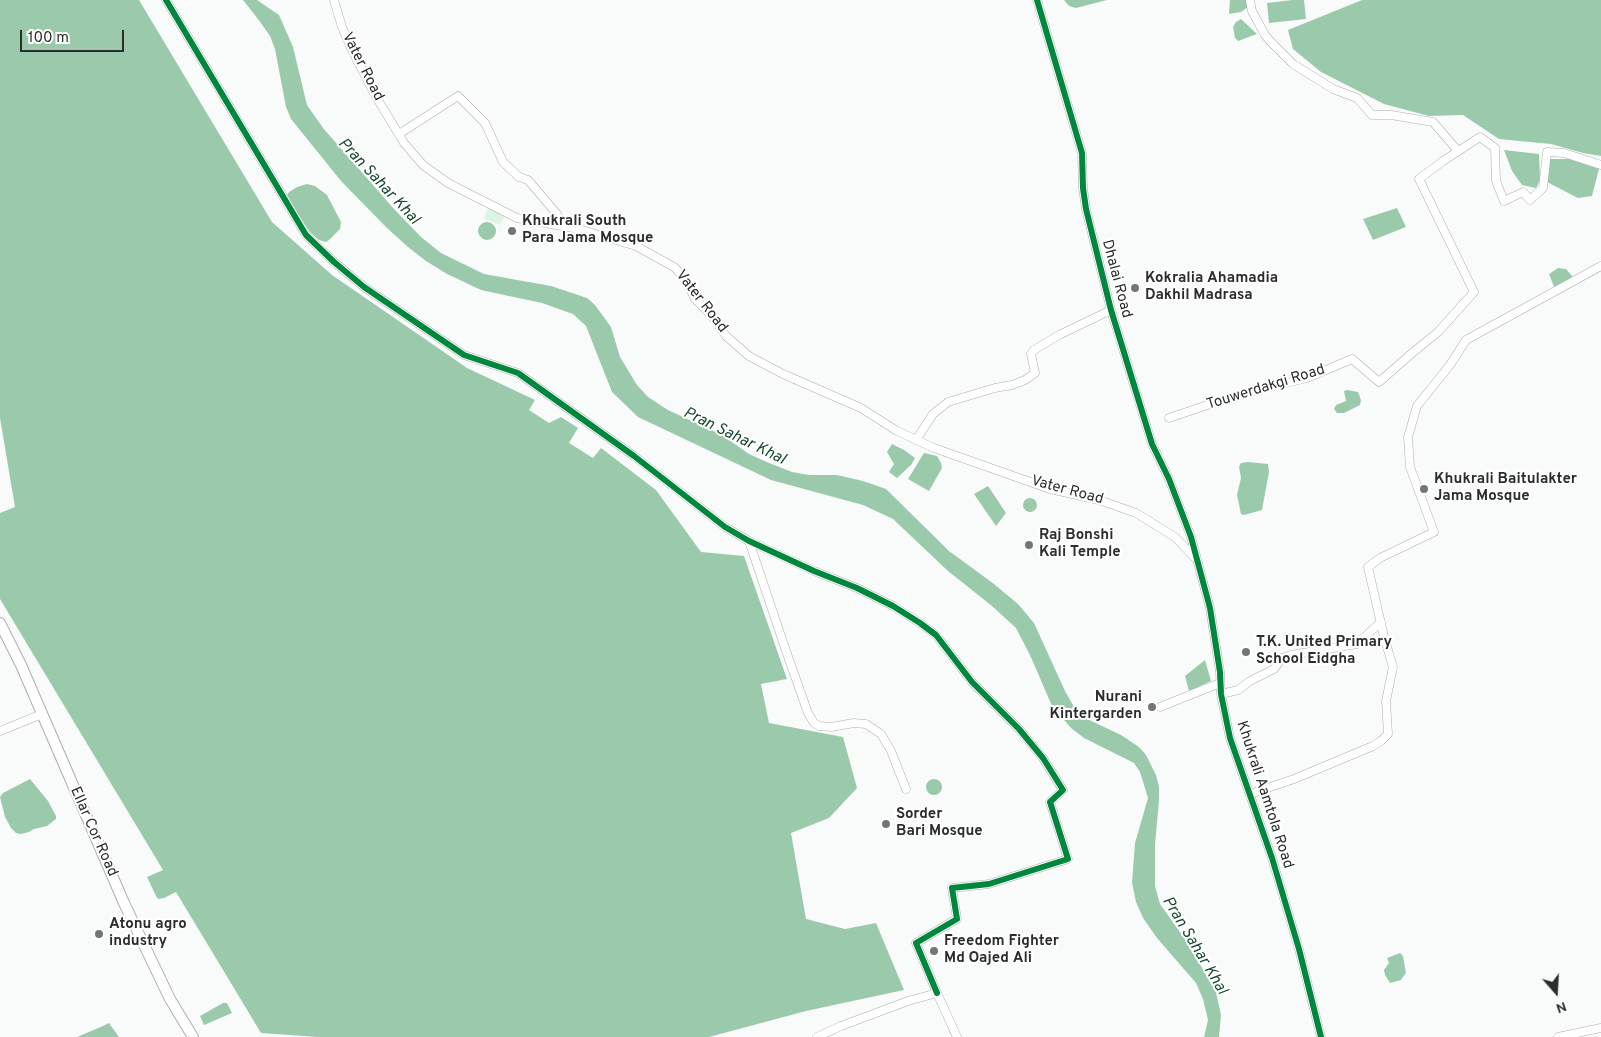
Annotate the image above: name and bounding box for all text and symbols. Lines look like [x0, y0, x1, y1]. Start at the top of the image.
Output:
scale bar [22, 20, 126, 52]
text: 100 m [28, 29, 69, 48]
street label: Vater Road [337, 30, 387, 104]
water label: Pran Sahar Khal [333, 135, 423, 229]
place label: Khukrali South Para Jama Mosque [522, 213, 653, 248]
marker: Khukrali South Para Jama Mosque [506, 225, 518, 237]
street label: Dhalai Road [1097, 238, 1135, 320]
street label: Vater Road [671, 267, 731, 337]
place label: Kokralia Ahamadia Dakhil Madrasa [1145, 270, 1278, 305]
marker: Kokralia Ahamadia Dakhil Madrasa [1129, 282, 1141, 294]
street label: Touwerdakgi Road [1205, 361, 1327, 415]
water label: Pran Sahar Khal [680, 404, 788, 470]
place label: Khukrali Baitulakter Jama Mosque [1434, 471, 1577, 506]
street label: Vater Road [1029, 473, 1105, 509]
marker: Khukrali Baitulakter Jama Mosque [1418, 483, 1430, 495]
place label: Raj Bonshi Kali Temple [1039, 527, 1121, 562]
marker: Raj Bonshi Kali Temple [1023, 539, 1035, 551]
place label: T.K. United Primary School Eidgha [1256, 634, 1392, 669]
marker: T.K. United Primary School Eidgha [1240, 646, 1252, 658]
place label: Nurani Kintergarden [1049, 689, 1142, 724]
marker: Nurani Kintergarden [1146, 701, 1158, 713]
street label: Khukrali Aamtola Road [1232, 719, 1296, 871]
street label: Ellar Cor Road [65, 784, 121, 880]
place label: Sorder Bari Mosque [896, 806, 983, 841]
marker: Sorder Bari Mosque [880, 818, 892, 830]
water label: Pran Sahar Khal [1157, 893, 1231, 999]
place label: Atonu agro industry [109, 916, 187, 951]
marker: Atonu agro industry [93, 928, 105, 940]
place label: Freedom Fighter Md Oajed Ali [944, 933, 1059, 968]
marker: Freedom Fighter Md Oajed Ali [928, 945, 940, 957]
north arrow [1531, 967, 1581, 1017]
text: N [1554, 997, 1569, 1016]

